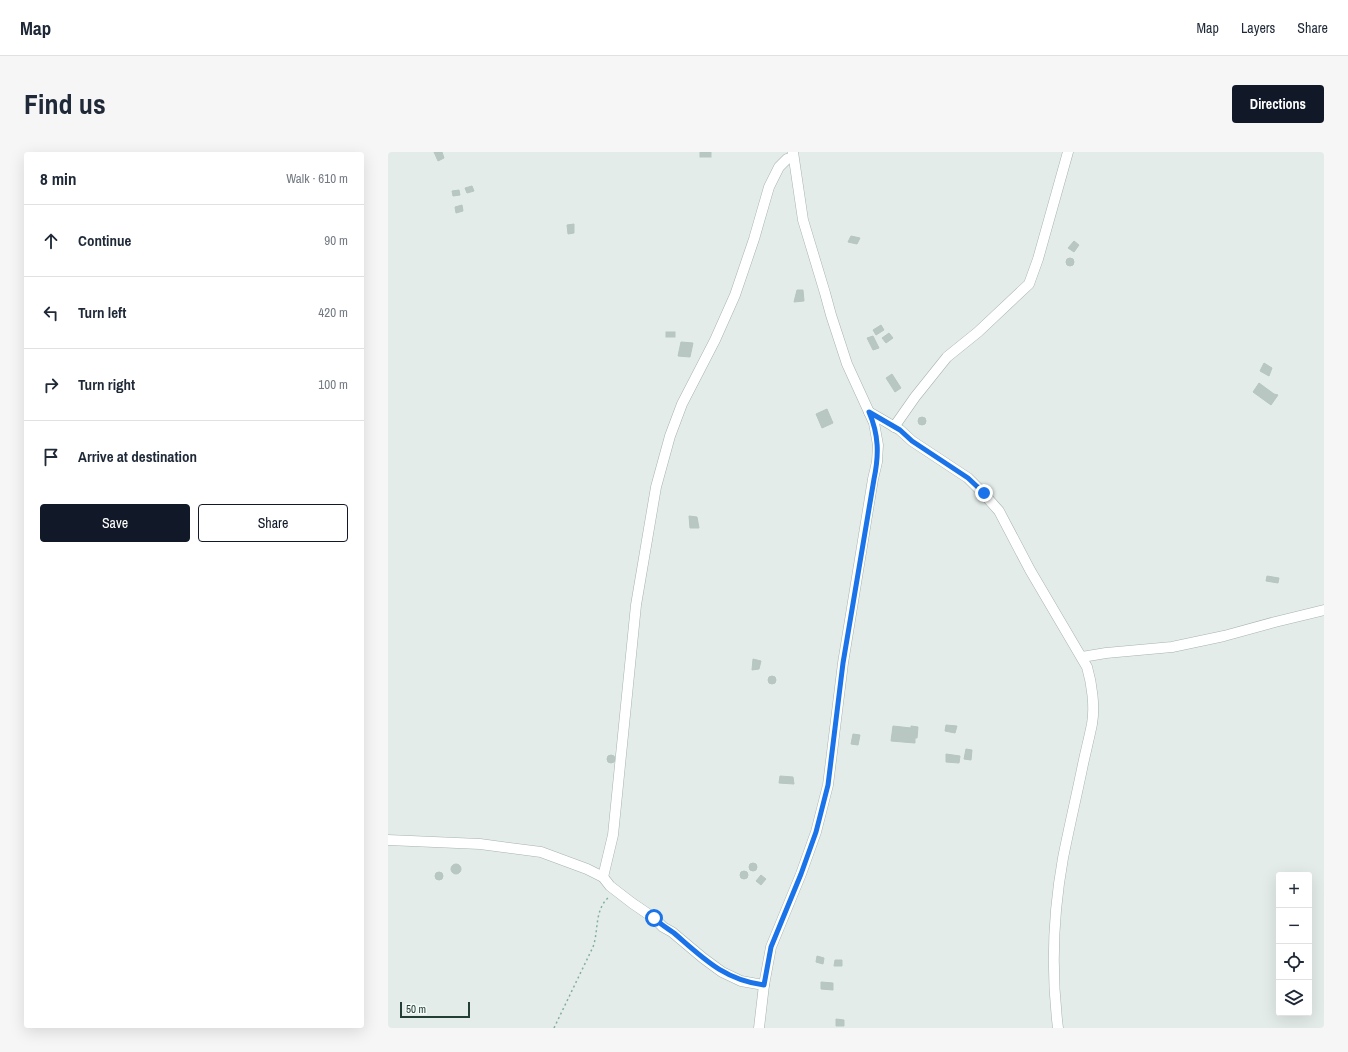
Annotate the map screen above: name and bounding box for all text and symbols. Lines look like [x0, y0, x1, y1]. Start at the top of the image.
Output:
text: Map [20, 15, 51, 41]
text: Map [1197, 19, 1219, 37]
text: Layers [1241, 19, 1275, 37]
text: Share [1297, 19, 1328, 37]
text: Find us [24, 85, 106, 123]
button: Directions [1232, 85, 1324, 123]
text: 8 min [40, 167, 76, 190]
text: Walk · 610 m [286, 170, 348, 187]
icon: ahead [40, 230, 62, 252]
text: Continue [78, 230, 131, 251]
text: 90 m [324, 232, 348, 249]
icon: left [40, 302, 62, 324]
text: Turn left [78, 302, 126, 323]
text: 420 m [318, 304, 348, 321]
icon: right [40, 374, 62, 396]
text: Turn right [78, 374, 135, 395]
text: 100 m [318, 376, 348, 393]
icon: arrive [40, 446, 62, 468]
text: Arrive at destination [78, 446, 197, 467]
route end [975, 484, 993, 502]
button: Save [40, 504, 190, 542]
button: Share [198, 504, 348, 542]
map controls [1276, 872, 1312, 1016]
button: + [1276, 872, 1312, 908]
button: − [1276, 908, 1312, 944]
route start [645, 909, 663, 927]
button: locate [1276, 944, 1312, 980]
button: layers [1276, 980, 1312, 1016]
scale bar [400, 1000, 470, 1019]
text: 50 m [406, 1002, 426, 1016]

